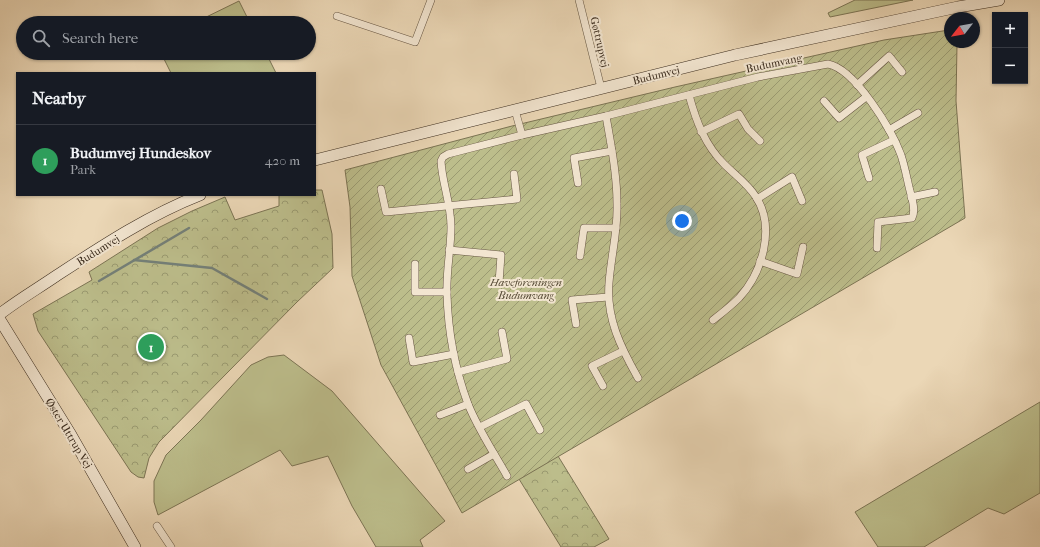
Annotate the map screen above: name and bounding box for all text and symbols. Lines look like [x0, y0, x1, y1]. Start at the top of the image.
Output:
north arrow [944, 12, 980, 48]
map controls [992, 12, 1028, 84]
button: + [992, 12, 1028, 48]
search box [16, 16, 316, 60]
street label: Gøttrupvej [587, 16, 612, 69]
icon: search [30, 27, 52, 49]
text: Search here [62, 29, 138, 47]
button: − [992, 48, 1028, 84]
street label: Budumvang [745, 51, 804, 76]
street label: Budumvej [631, 63, 681, 88]
text: Nearby [32, 88, 86, 108]
text: Budumvej Hundeskov [70, 144, 211, 162]
text: 1 [43, 153, 47, 168]
text: 420 m [265, 153, 300, 168]
text: Park [70, 162, 96, 177]
your location [672, 211, 692, 231]
street label: Budumvej [74, 232, 122, 269]
park label: Haveforeningen Budumvang [489, 276, 562, 302]
pin: 1 [138, 332, 164, 362]
street label: Øster Uttrup Vej [42, 396, 95, 471]

